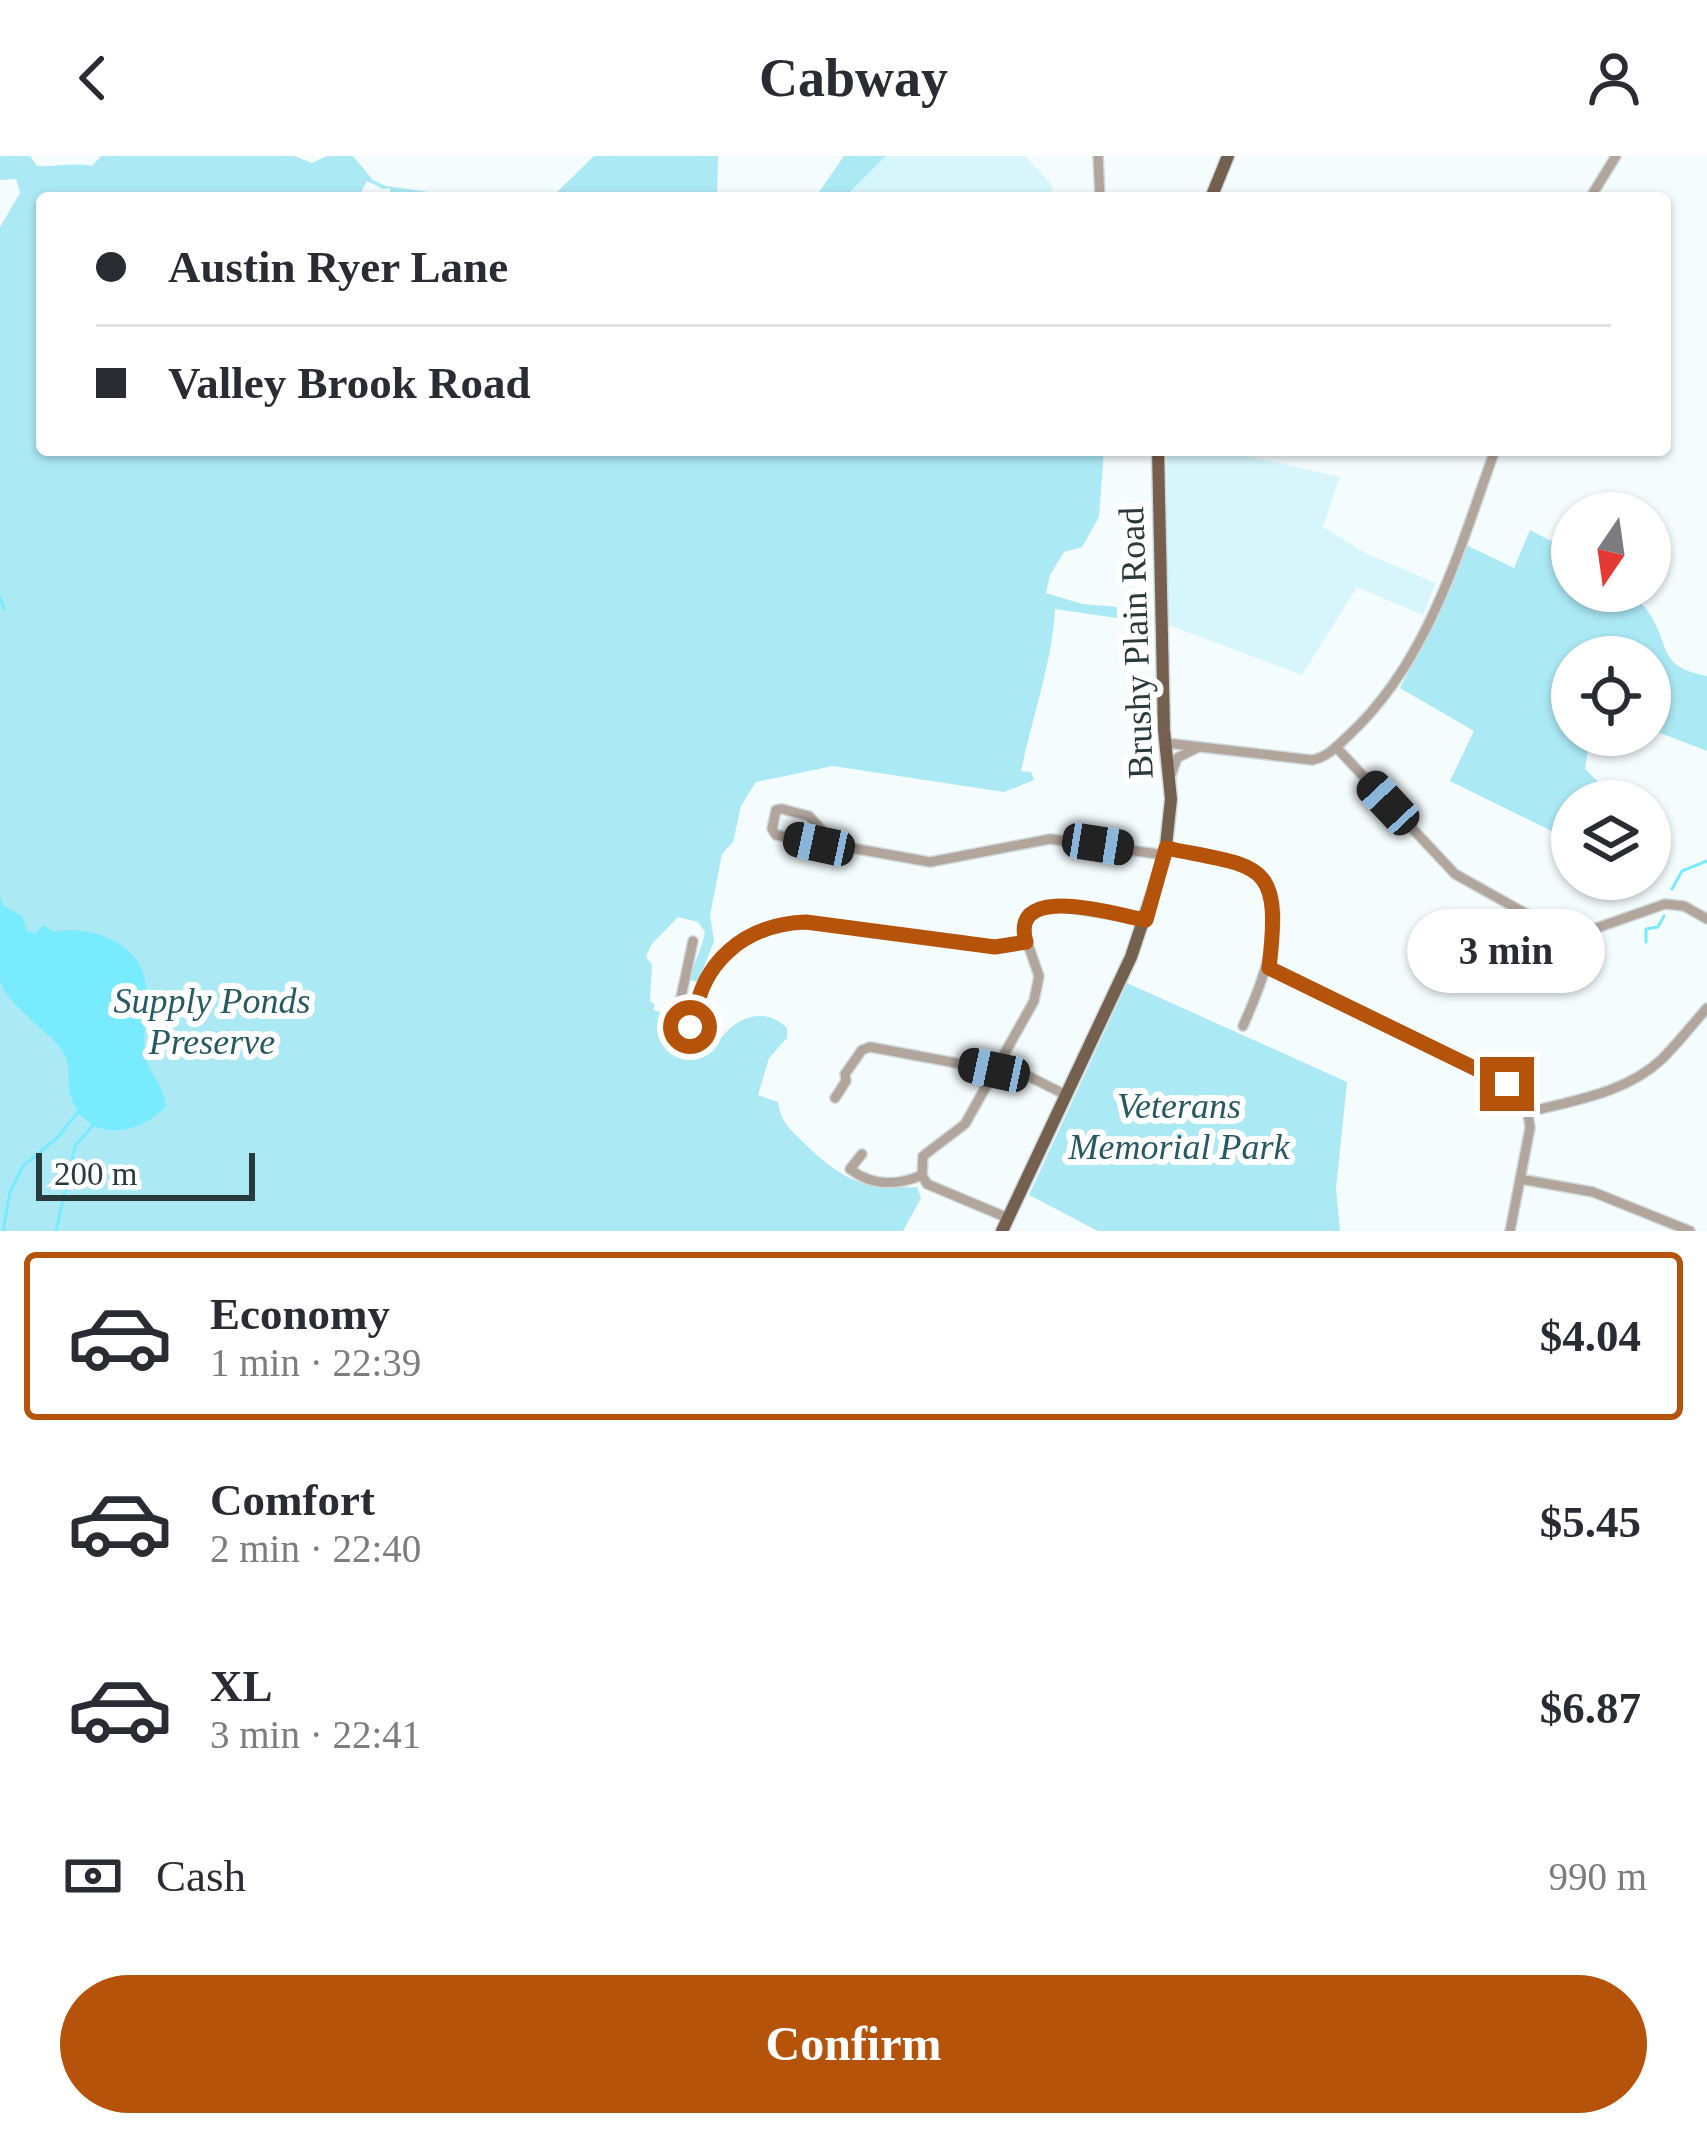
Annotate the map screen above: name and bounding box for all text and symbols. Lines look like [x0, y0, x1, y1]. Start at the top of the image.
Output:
icon: back [60, 45, 126, 111]
icon: person [1581, 45, 1647, 111]
text: Cabway [759, 48, 948, 108]
text: Austin Ryer Lane [168, 242, 508, 292]
text: Valley Brook Road [168, 358, 531, 408]
north arrow [1551, 492, 1671, 612]
map controls [1551, 492, 1671, 900]
street label: Brushy Plain Road [1111, 506, 1161, 780]
button: locate [1551, 636, 1671, 756]
car [1350, 764, 1426, 842]
button: layers [1551, 780, 1671, 900]
car [780, 819, 858, 869]
car [1060, 821, 1136, 867]
callout: 3 min [1408, 910, 1606, 994]
text: 3 min [1459, 929, 1553, 972]
park label: Supply Ponds Preserve [114, 981, 310, 1062]
route start [663, 1000, 717, 1054]
car [955, 1045, 1033, 1095]
route end [1480, 1057, 1534, 1111]
park label: Veterans Memorial Park [1068, 1086, 1290, 1167]
scale bar [36, 1147, 255, 1200]
text: 200 m [54, 1156, 137, 1192]
icon: car [66, 1282, 174, 1390]
text: Economy [210, 1289, 390, 1339]
text: $4.04 [1540, 1311, 1641, 1361]
text: 1 min · 22:39 [210, 1341, 421, 1384]
icon: car [66, 1468, 174, 1576]
text: Comfort [210, 1475, 375, 1525]
text: $5.45 [1540, 1497, 1641, 1547]
text: 2 min · 22:40 [210, 1527, 421, 1570]
icon: car [66, 1654, 174, 1762]
text: XL [210, 1661, 273, 1711]
text: $6.87 [1540, 1683, 1641, 1733]
text: 3 min · 22:41 [210, 1713, 421, 1756]
icon: cash [60, 1843, 126, 1909]
text: Cash [156, 1851, 246, 1901]
text: 990 m [1548, 1855, 1647, 1898]
button: Confirm [60, 1975, 1647, 2113]

